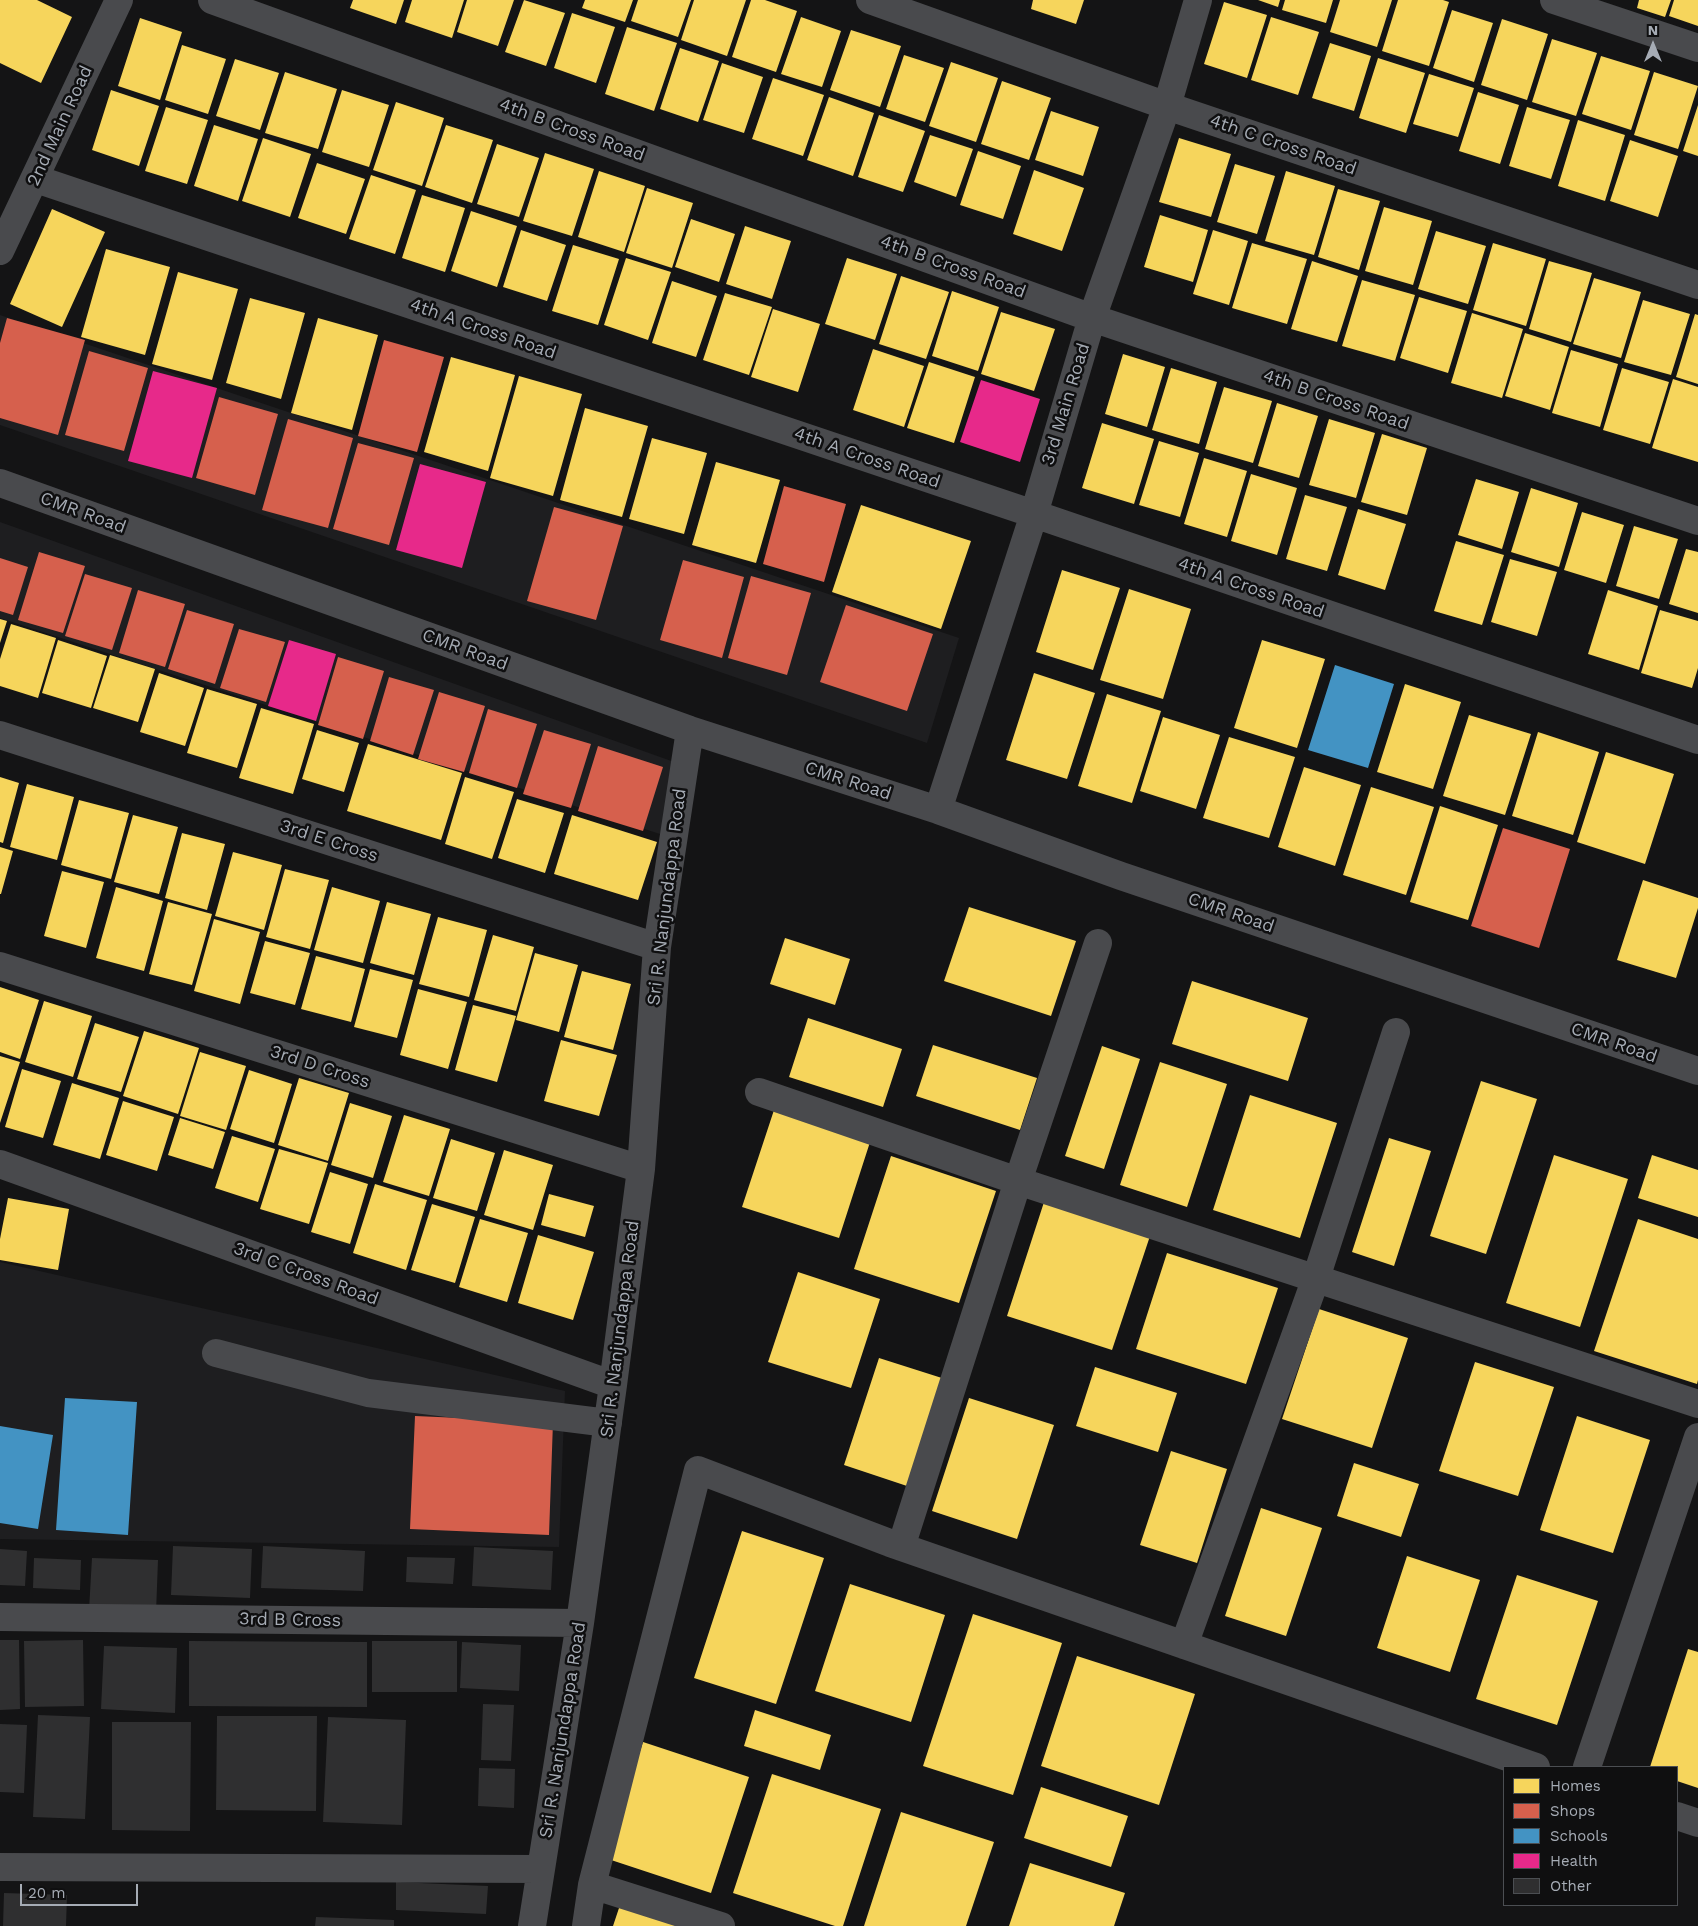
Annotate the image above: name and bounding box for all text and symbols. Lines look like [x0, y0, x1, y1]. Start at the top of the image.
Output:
north arrow [1628, 20, 1678, 70]
text: N [1648, 22, 1658, 38]
street label: 2nd Main Road [23, 62, 97, 190]
street label: 4th B Cross Road [496, 94, 648, 166]
street label: 4th C Cross Road [1207, 110, 1359, 180]
street label: 4th B Cross Road [877, 231, 1029, 303]
street label: 4th A Cross Road [407, 294, 559, 364]
street label: 3rd Main Road [1037, 340, 1095, 468]
street label: 4th B Cross Road [1260, 365, 1412, 435]
street label: 4th A Cross Road [791, 423, 943, 493]
street label: CMR Road [37, 488, 129, 538]
street label: 4th A Cross Road [1175, 553, 1327, 623]
street label: CMR Road [419, 625, 511, 675]
street label: CMR Road [802, 757, 894, 805]
street label: Sri R. Nanjundappa Road [643, 787, 691, 1007]
street label: 3rd E Cross [277, 815, 381, 867]
street label: CMR Road [1185, 888, 1277, 938]
street label: CMR Road [1568, 1018, 1660, 1068]
street label: 3rd D Cross [268, 1041, 372, 1093]
street label: Sri R. Nanjundappa Road [596, 1219, 644, 1439]
street label: 3rd C Cross Road [231, 1238, 381, 1310]
street label: 3rd B Cross [239, 1608, 341, 1632]
street label: Sri R. Nanjundappa Road [535, 1620, 591, 1840]
legend [1503, 1766, 1678, 1906]
text: Homes [1550, 1777, 1601, 1795]
text: Shops [1550, 1802, 1595, 1820]
text: Schools [1550, 1827, 1608, 1845]
text: Health [1550, 1852, 1598, 1870]
scale bar [22, 1874, 140, 1906]
text: Other [1550, 1877, 1592, 1895]
text: 20 m [28, 1884, 66, 1902]

